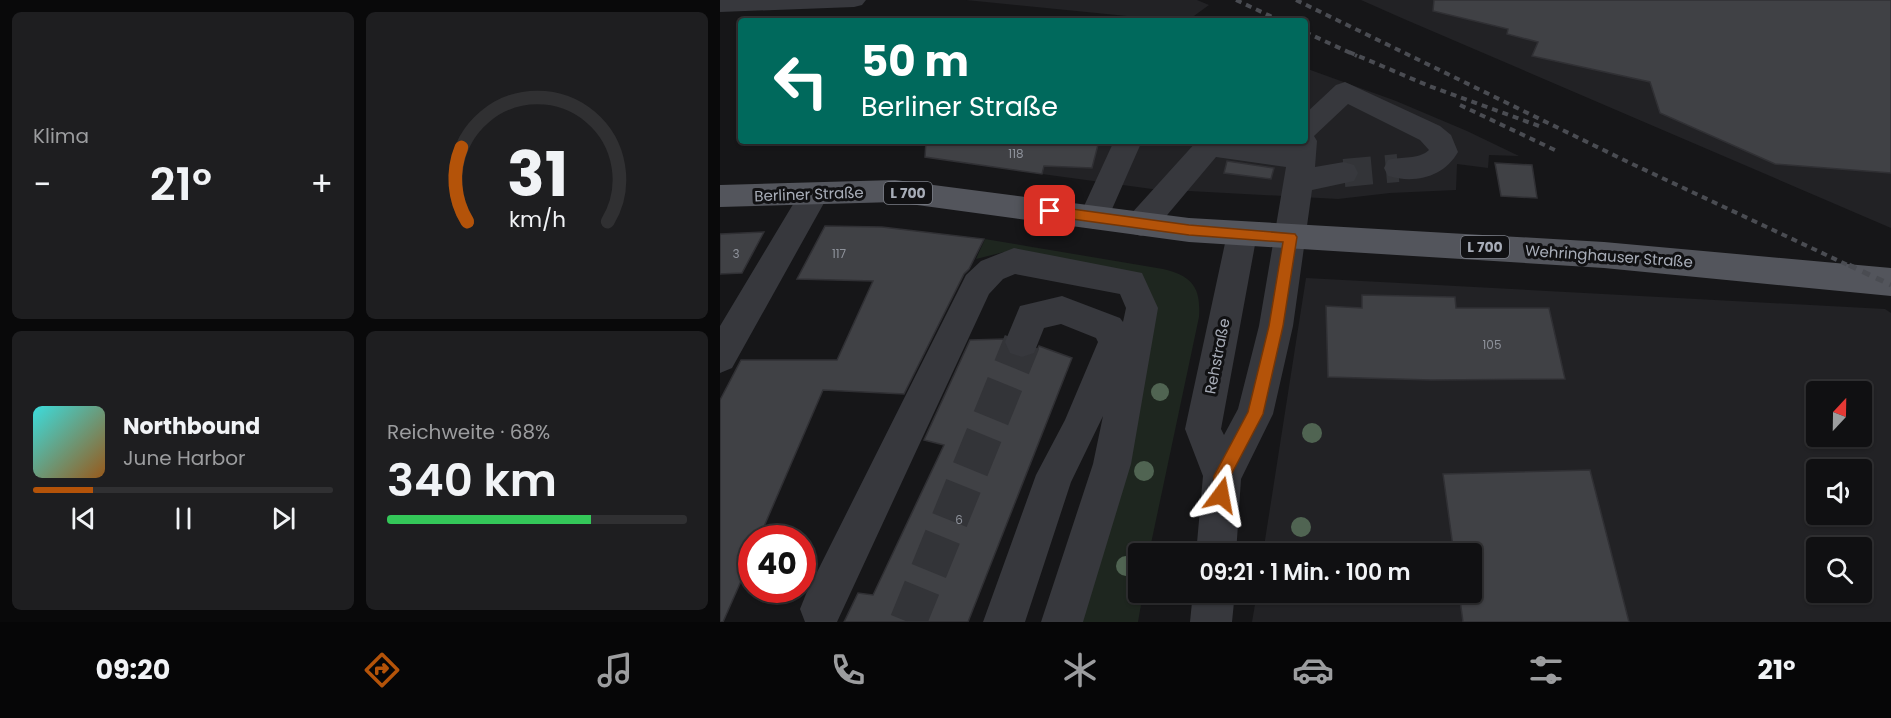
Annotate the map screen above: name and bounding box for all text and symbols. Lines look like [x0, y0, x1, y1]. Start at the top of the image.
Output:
text: 50 m [861, 32, 969, 91]
icon: left [762, 42, 840, 120]
text: Berliner Straße [861, 88, 1058, 125]
text: Klima [33, 122, 89, 150]
text: 31 [506, 130, 568, 218]
house number: 118 [1008, 145, 1024, 162]
text: 21° [150, 153, 212, 216]
text: − [33, 161, 51, 208]
text: + [310, 161, 333, 208]
street label: Berliner Straße [754, 182, 864, 206]
road number: L 700 [884, 182, 932, 204]
pin [1024, 185, 1075, 236]
icon: arrive [1033, 194, 1066, 227]
text: km/h [508, 205, 566, 236]
road number: L 700 [1461, 236, 1509, 258]
street label: Wehringhauser Straße [1524, 240, 1694, 272]
house number: 3 [732, 245, 740, 262]
house number: 117 [832, 245, 847, 262]
street label: Rehstraße [1199, 316, 1235, 396]
house number: 105 [1483, 336, 1501, 353]
north arrow [1806, 381, 1872, 447]
map controls [1806, 381, 1872, 603]
text: Northbound [123, 411, 260, 442]
text: Reichweite · 68% [387, 418, 550, 446]
text: June Harbor [123, 444, 246, 472]
text: 340 km [387, 449, 557, 512]
button: sound [1806, 459, 1872, 525]
position arrow [1189, 463, 1253, 527]
icon: previous [67, 502, 100, 535]
icon: pause [167, 502, 200, 535]
icon: next [267, 502, 300, 535]
house number: 6 [955, 511, 963, 528]
speed limit sign: 40 [738, 525, 816, 603]
button: search [1806, 537, 1872, 603]
text: 09:21 · 1 Min. · 100 m [1199, 557, 1411, 588]
icon: directions [361, 649, 403, 691]
icon: music [594, 649, 636, 691]
icon: phone [827, 649, 869, 691]
icon: climate [1059, 649, 1101, 691]
icon: car [1292, 649, 1334, 691]
icon: filters [1525, 649, 1567, 691]
text: 09:20 [95, 651, 170, 688]
text: 21° [1758, 651, 1796, 688]

